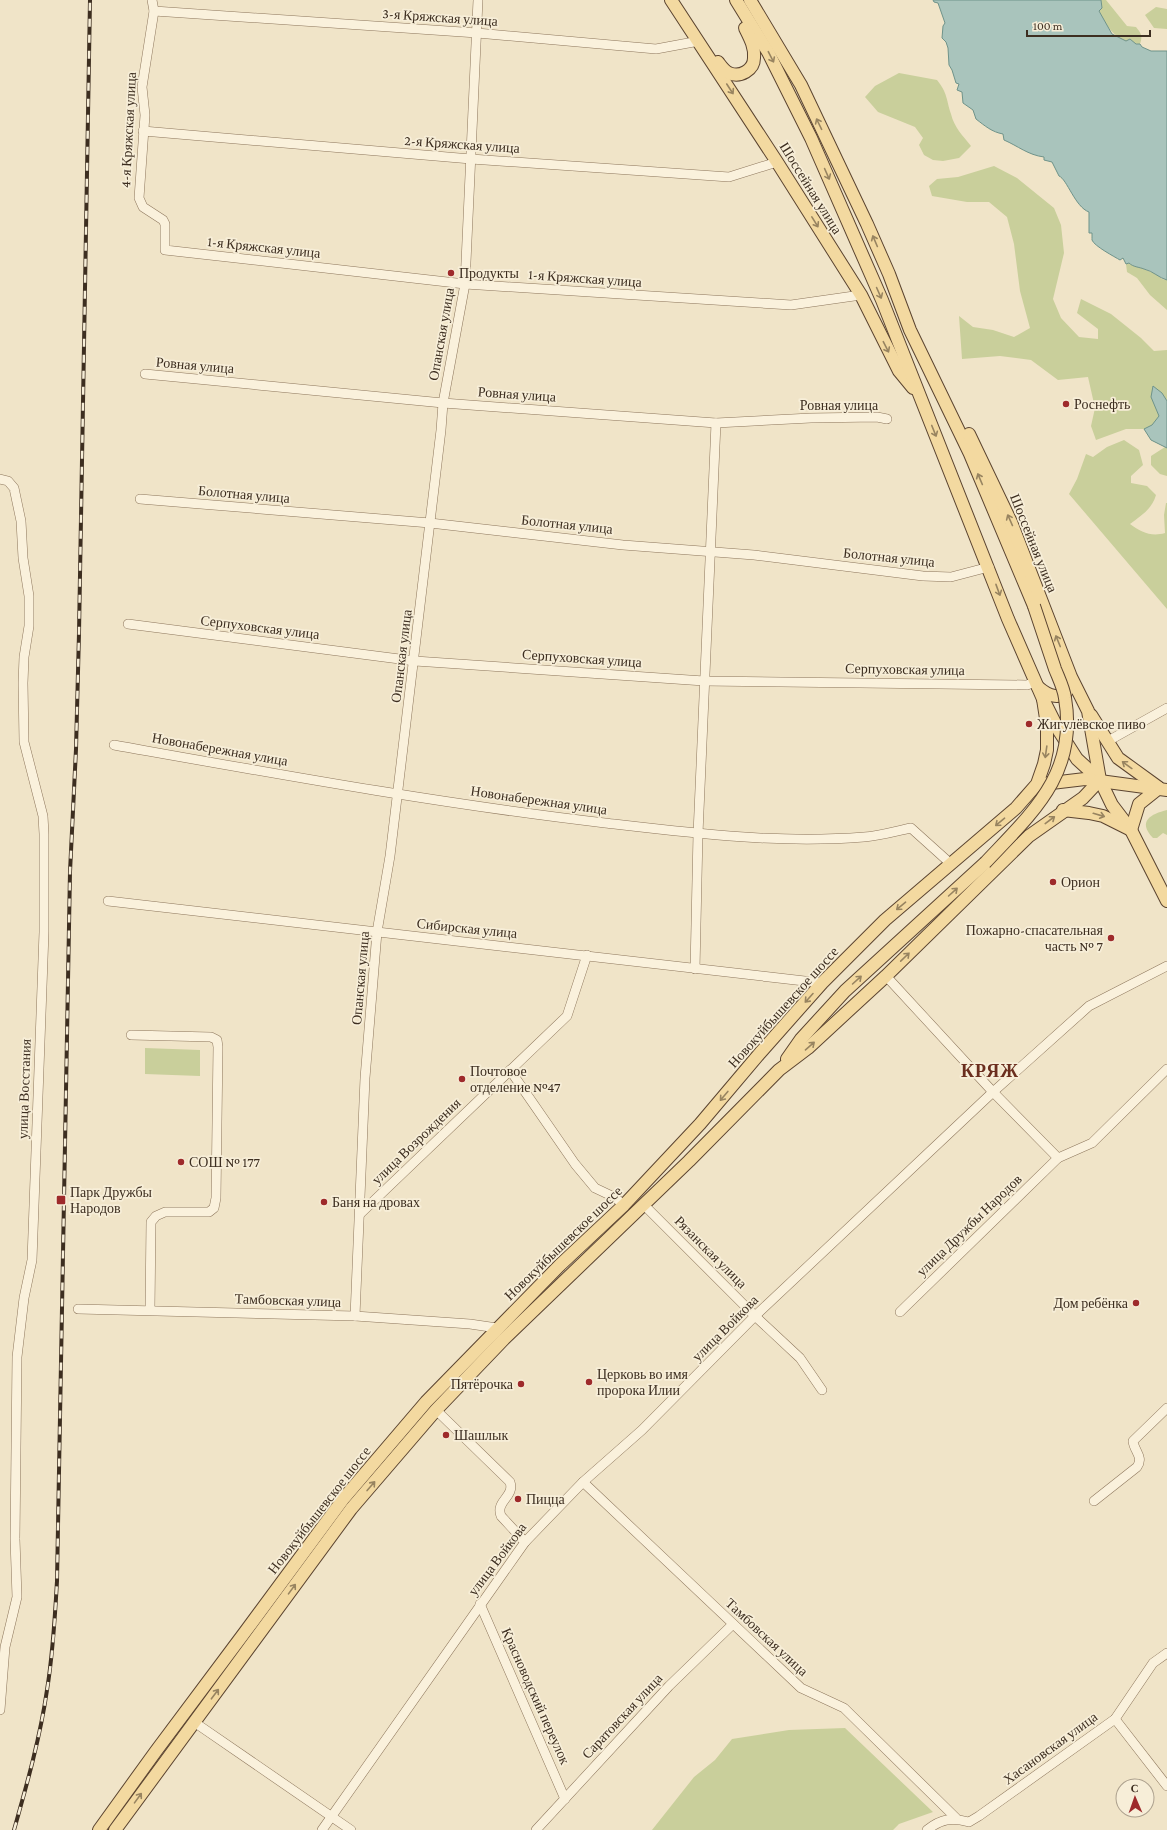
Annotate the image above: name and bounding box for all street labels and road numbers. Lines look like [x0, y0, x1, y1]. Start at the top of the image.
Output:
street label: 3-я Кряжская улица [382, 5, 499, 29]
street label: 4-я Кряжская улица [117, 71, 139, 188]
street label: 2-я Кряжская улица [404, 132, 521, 156]
street label: Шоссейная улица [776, 139, 846, 237]
street label: 1-я Кряжская улица [207, 233, 322, 261]
street label: 1-я Кряжская улица [528, 266, 643, 290]
street label: Опанская улица [425, 286, 457, 382]
street label: Ровная улица [155, 354, 236, 376]
street label: Ровная улица [477, 383, 557, 405]
street label: Ровная улица [800, 397, 879, 413]
street label: Болотная улица [197, 482, 291, 506]
street label: Шоссейная улица [1007, 491, 1061, 595]
street label: Болотная улица [520, 511, 614, 537]
street label: Болотная улица [842, 544, 936, 570]
street label: Опанская улица [387, 608, 415, 704]
street label: Серпуховская улица [200, 612, 321, 642]
street label: Серпуховская улица [522, 646, 643, 670]
street label: Серпуховская улица [845, 660, 966, 678]
street label: Новонабережная улица [151, 729, 290, 769]
street label: Новонабережная улица [470, 782, 609, 818]
street label: Сибирская улица [416, 915, 519, 941]
street label: Опанская улица [348, 930, 372, 1026]
street label: Новокуйбышевское шоссе [725, 943, 841, 1071]
street label: улица Восстания [14, 1038, 34, 1139]
street label: улица Возрождения [368, 1094, 464, 1187]
street label: улица Дружбы Народов [913, 1170, 1025, 1279]
street label: Новокуйбышевское шоссе [501, 1183, 625, 1303]
street label: Рязанская улица [672, 1213, 751, 1292]
street label: Тамбовская улица [234, 1290, 342, 1310]
street label: улица Войкова [689, 1291, 762, 1364]
street label: Новокуйбышевское шоссе [264, 1443, 374, 1577]
street label: улица Войкова [465, 1519, 530, 1598]
street label: Тамбовская улица [723, 1595, 812, 1680]
street label: Красноводский переулок [499, 1625, 573, 1767]
street label: Саратовская улица [578, 1670, 666, 1762]
street label: Хасановская улица [1000, 1708, 1101, 1788]

